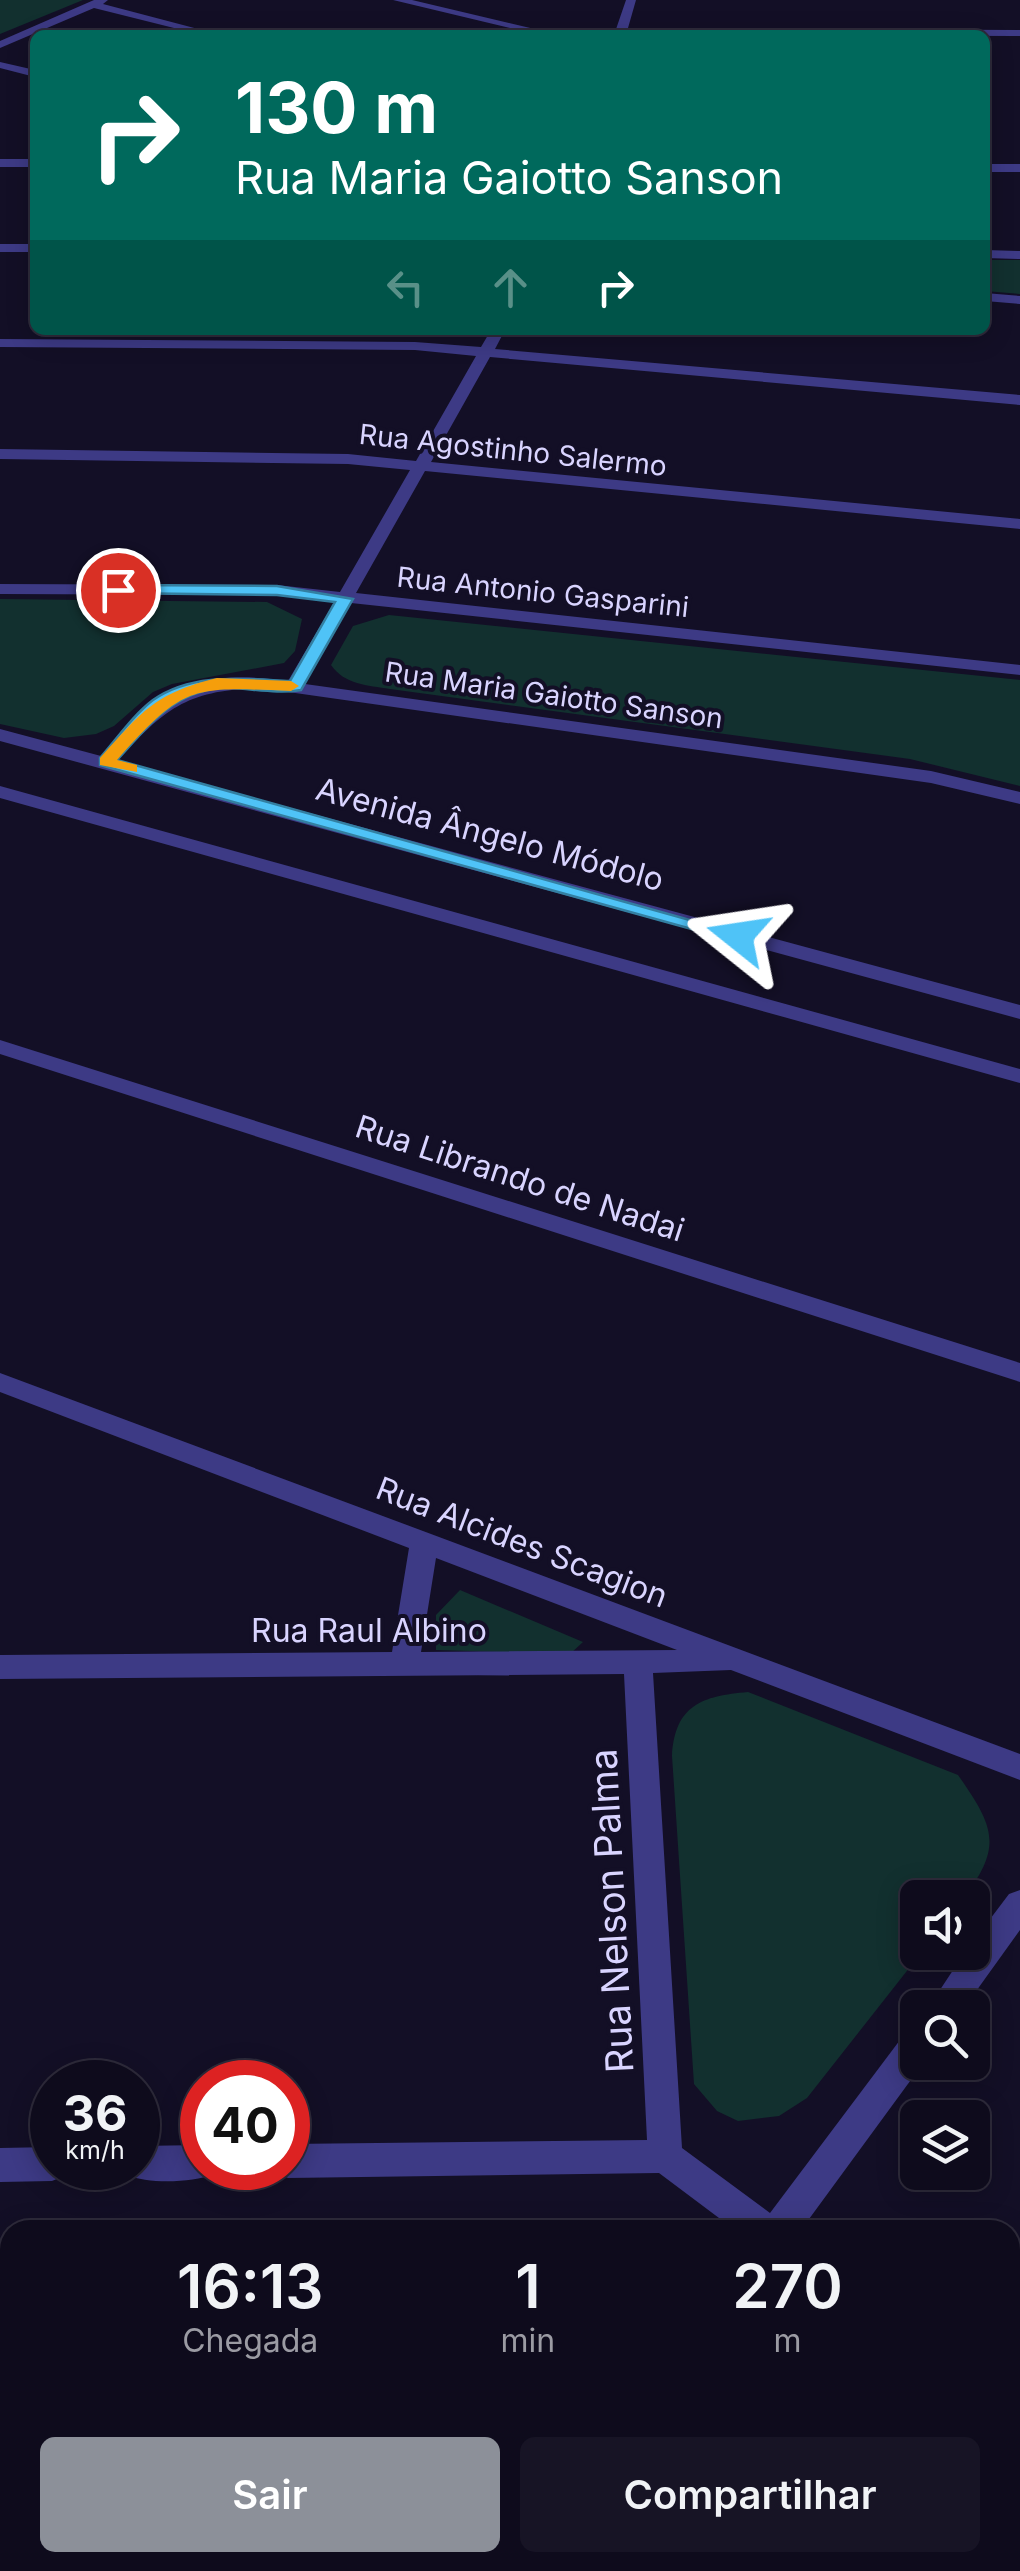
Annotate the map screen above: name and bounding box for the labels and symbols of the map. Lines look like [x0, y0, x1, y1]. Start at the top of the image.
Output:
street label: Rua Agostinho Salermo [358, 417, 668, 483]
pin [76, 548, 161, 633]
street label: Rua Antonio Gasparini [395, 560, 691, 624]
street label: Rua Maria Gaiotto Sanson [383, 654, 725, 736]
street label: Avenida Ângelo Módolo [312, 769, 668, 899]
position arrow [686, 884, 790, 988]
street label: Rua Librando de Nadai [351, 1106, 689, 1250]
street label: Rua Alcides Scagion [371, 1468, 673, 1616]
street label: Rua Raul Albino [251, 1611, 487, 1650]
street label: Rua Nelson Palma [580, 1748, 642, 2074]
speed limit sign: 40 [180, 2060, 310, 2190]

